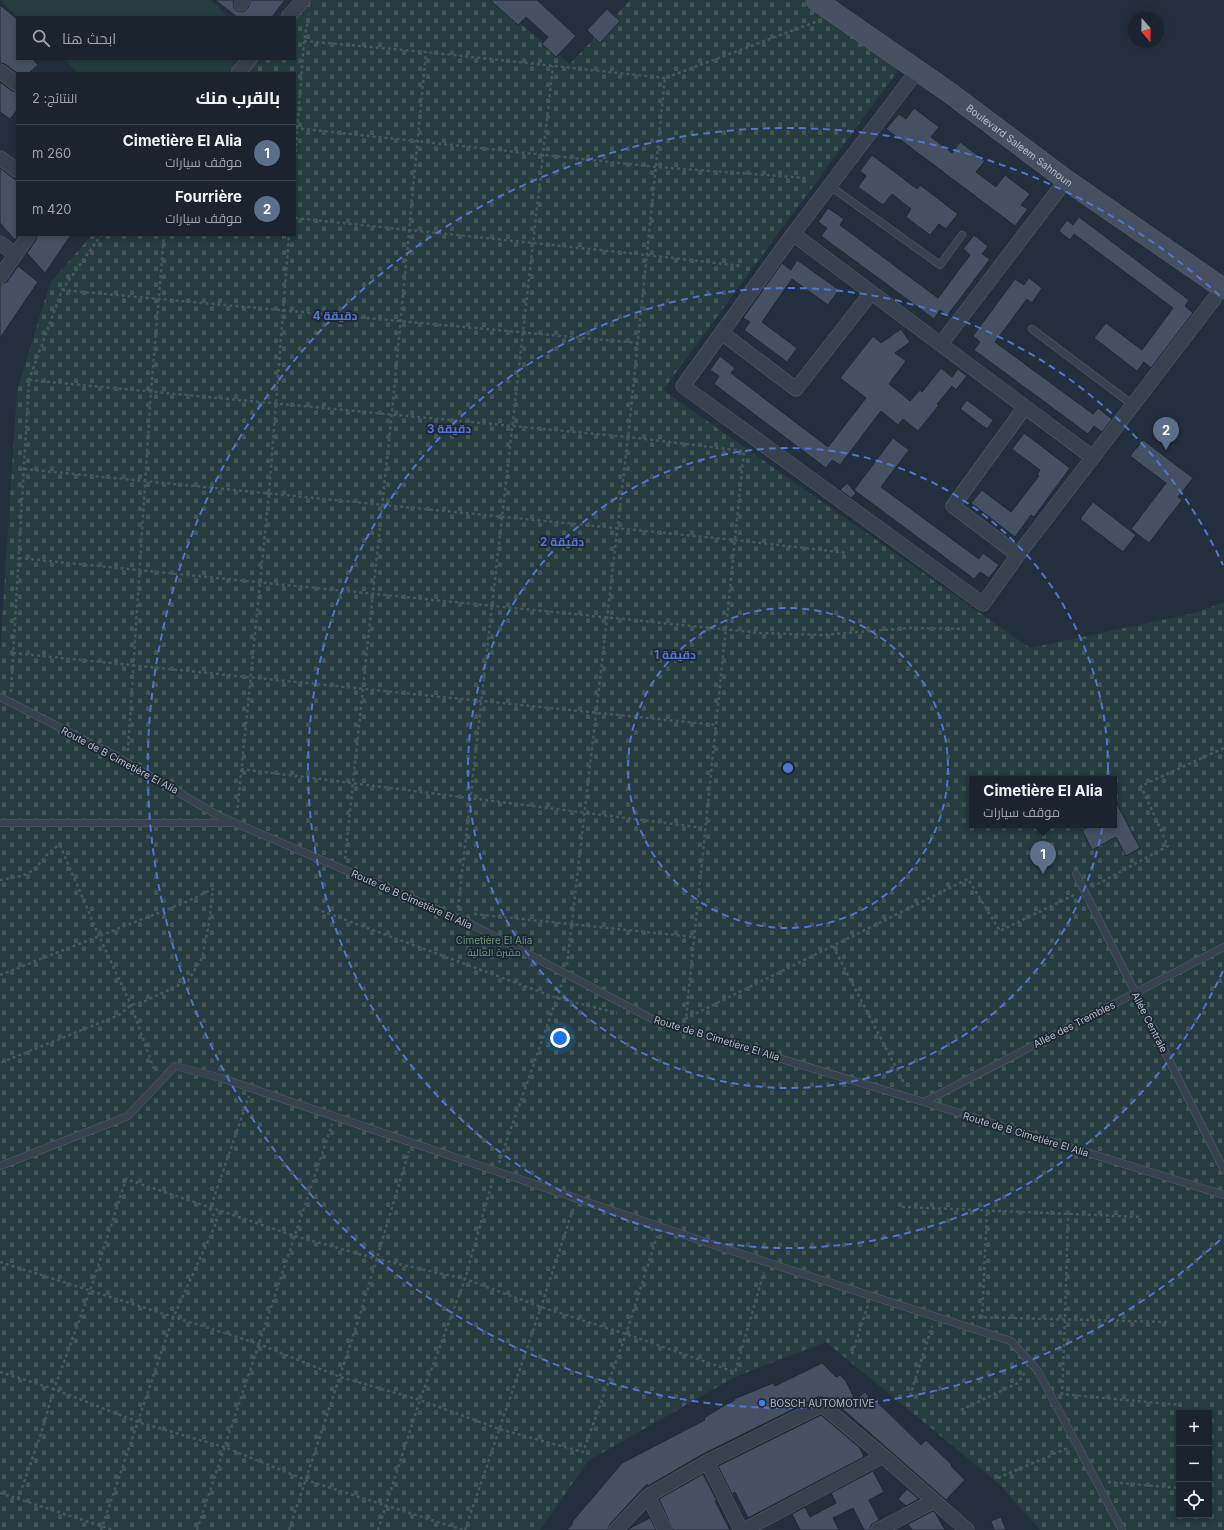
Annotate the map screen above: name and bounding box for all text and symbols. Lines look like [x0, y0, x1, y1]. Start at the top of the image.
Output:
north arrow [1128, 12, 1164, 48]
search box [16, 16, 296, 60]
icon: search [30, 27, 52, 49]
text: ابحث هنا [62, 29, 116, 48]
text: بالقرب منك [196, 88, 280, 108]
text: النتائج: 2 [32, 90, 78, 106]
street label: Boulevard Saleem Sahnoun [964, 101, 1075, 189]
text: Cimetière El Alia [123, 131, 242, 150]
text: 260 m [32, 145, 71, 161]
text: 1 [264, 145, 270, 161]
text: موقف سيارات [165, 154, 242, 170]
text: Fourrière [175, 187, 242, 206]
text: 420 m [32, 201, 72, 217]
text: 2 [263, 201, 271, 217]
text: موقف سيارات [165, 210, 242, 226]
text: 4 دقيقة [313, 308, 357, 323]
pin: 2 [1153, 417, 1179, 450]
text: 3 دقيقة [427, 421, 471, 436]
text: 2 دقيقة [540, 534, 584, 549]
text: 1 دقيقة [654, 647, 696, 662]
street label: Route de B Cimetière El Alia [59, 724, 181, 796]
centre of rings [781, 761, 795, 775]
popup [969, 776, 1117, 828]
text: Cimetière El Alia [983, 781, 1103, 800]
text: موقف سيارات [983, 804, 1060, 820]
pin: 1 [1030, 841, 1056, 874]
street label: Route de B Cimetière El Alia [350, 867, 474, 931]
park label: Cimetière El Alia مقبرة العالية [456, 934, 532, 958]
street label: Allée Centrale [1130, 990, 1170, 1054]
street label: Allée des Trembles [1031, 998, 1117, 1050]
street label: Route de B Cimetière El Alia [653, 1013, 781, 1063]
your location [550, 1028, 570, 1048]
street label: Route de B Cimetière El Alia [962, 1109, 1090, 1159]
place label: BOSCH AUTOMOTIVE [770, 1397, 875, 1409]
marker: BOSCH AUTOMOTIVE [757, 1398, 767, 1408]
map controls [1176, 1410, 1212, 1518]
button: + [1176, 1410, 1212, 1446]
button: − [1176, 1446, 1212, 1482]
button: locate [1176, 1482, 1212, 1518]

